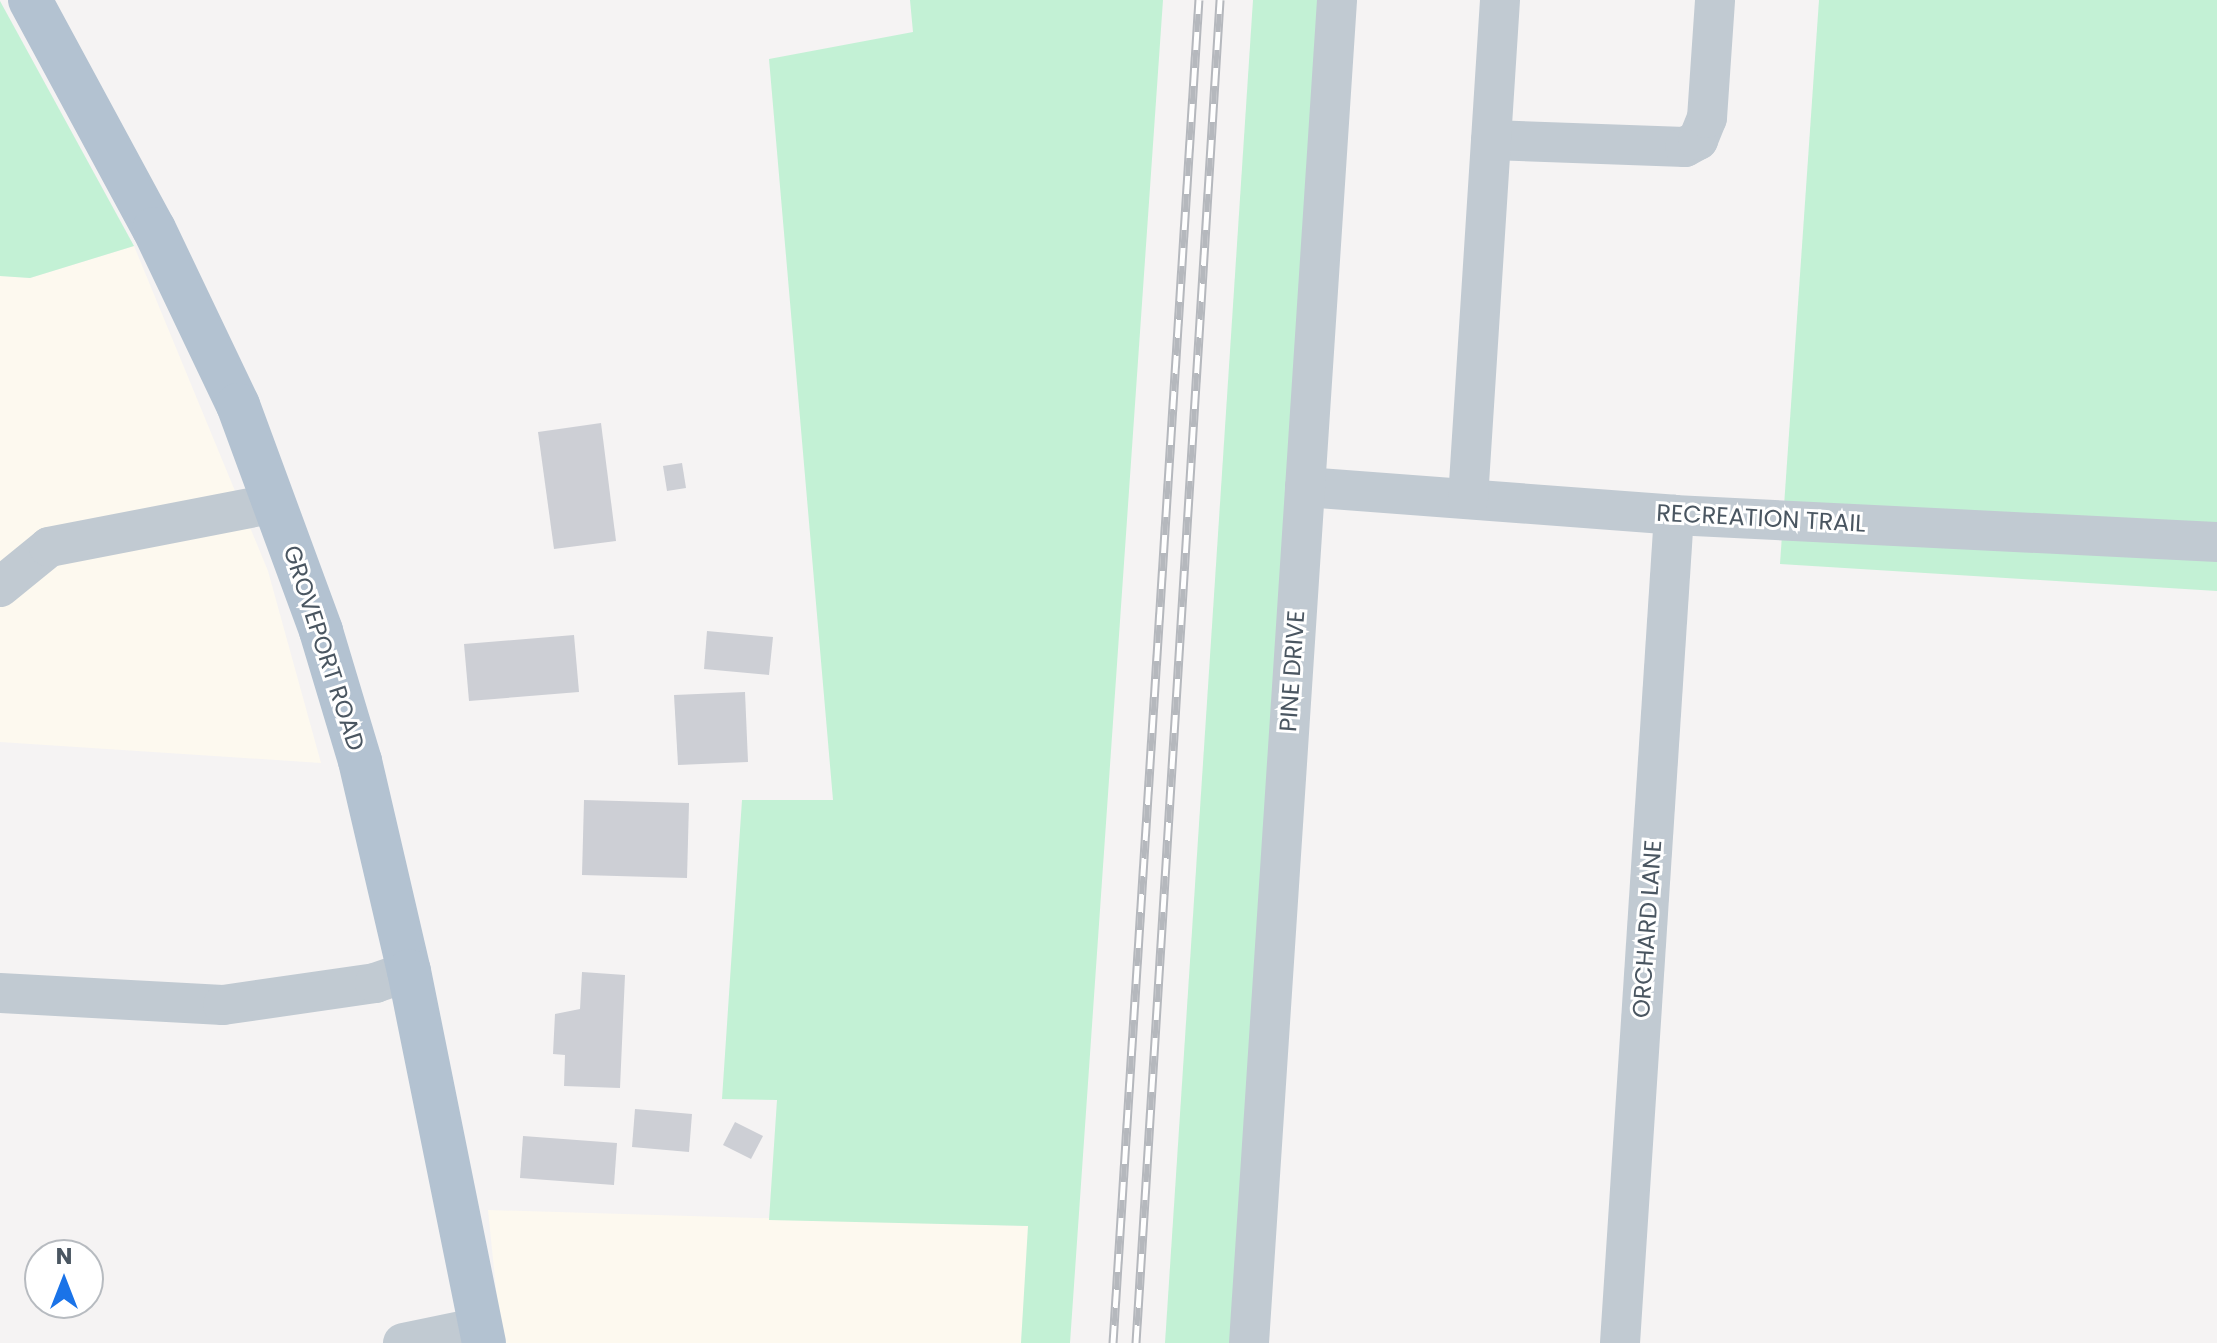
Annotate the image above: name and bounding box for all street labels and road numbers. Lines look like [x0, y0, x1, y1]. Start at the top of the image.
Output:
street label: RECREATION TRAIL [1656, 498, 1866, 538]
street label: GROVEPORT ROAD [277, 542, 371, 754]
street label: PINE DRIVE [1273, 609, 1311, 733]
street label: ORCHARD LANE [1626, 839, 1668, 1019]

